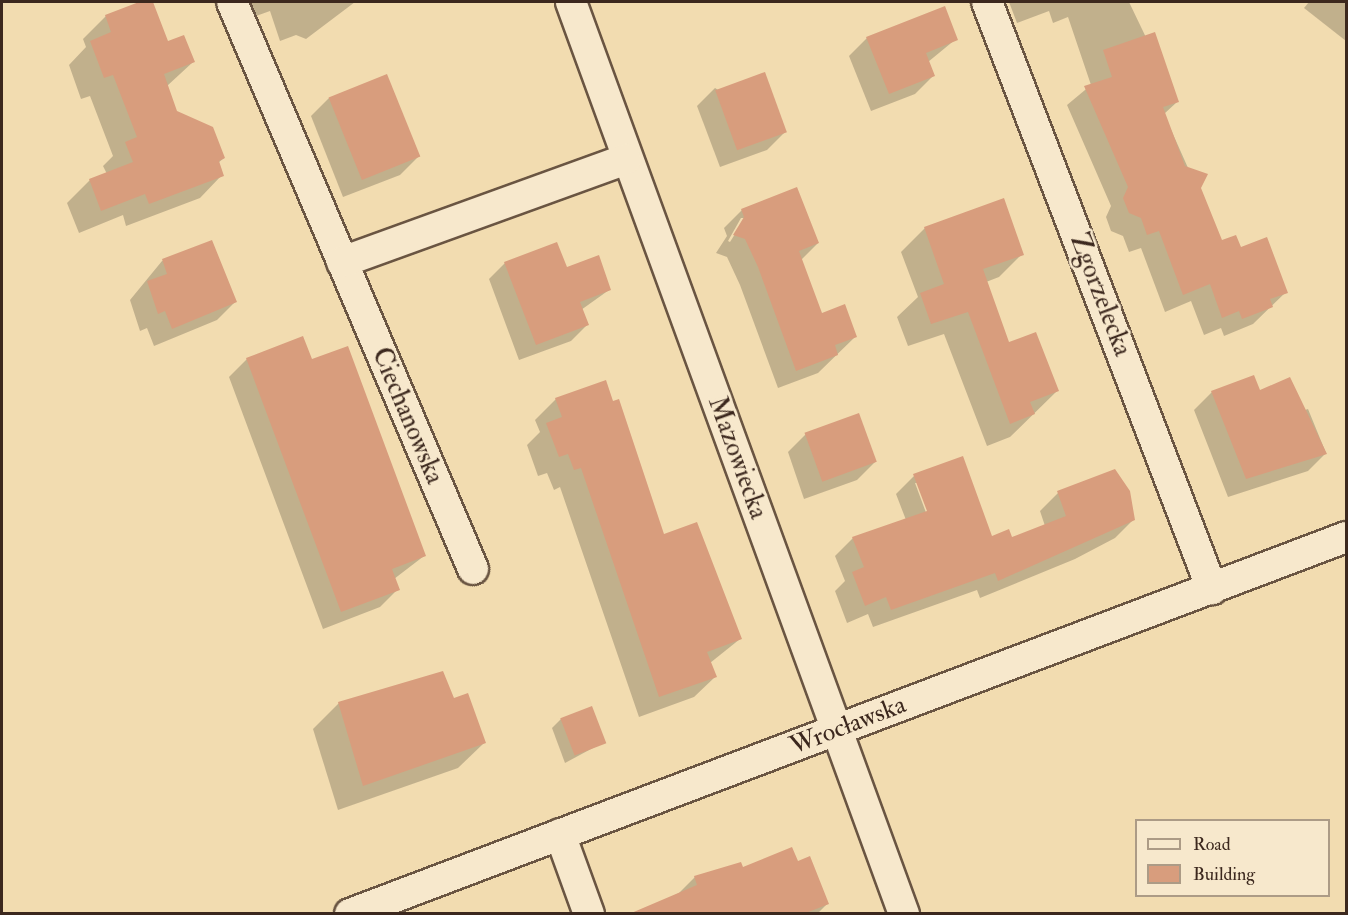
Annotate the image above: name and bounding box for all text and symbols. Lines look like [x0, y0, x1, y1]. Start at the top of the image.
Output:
street label: Zgorzelecka [1062, 229, 1138, 361]
street label: Ciechanowska [364, 343, 450, 489]
street label: Mazowiecka [700, 393, 774, 523]
street label: Wrocławska [786, 690, 910, 762]
legend [1135, 819, 1330, 897]
text: Road [1193, 833, 1231, 856]
text: Building [1193, 863, 1255, 886]

